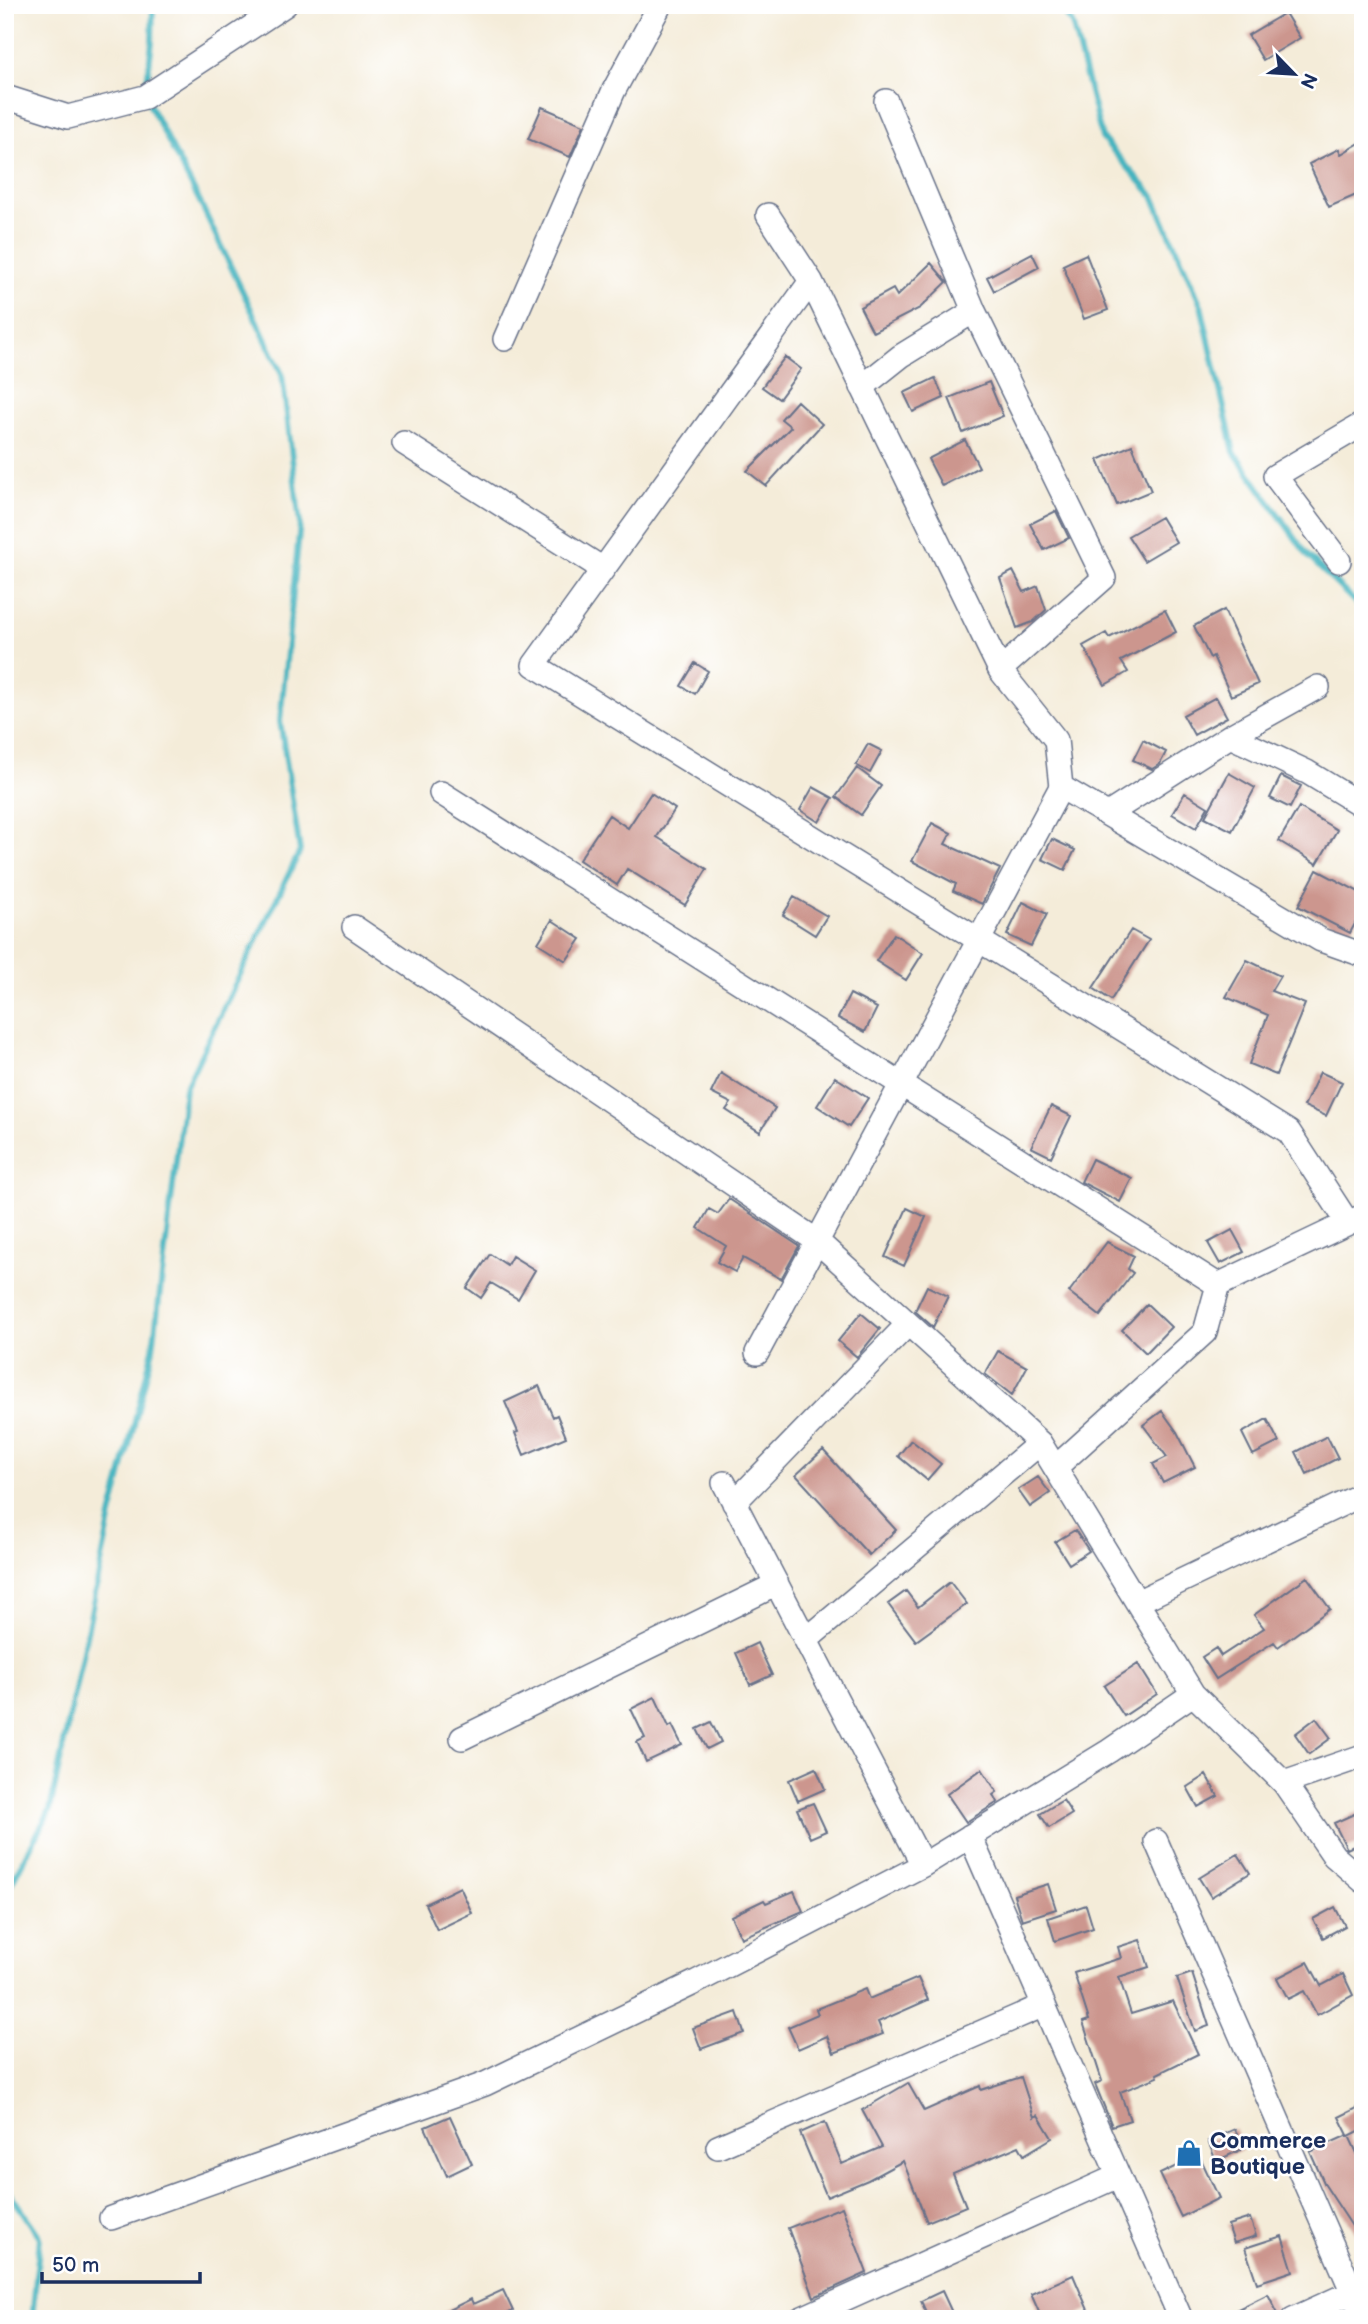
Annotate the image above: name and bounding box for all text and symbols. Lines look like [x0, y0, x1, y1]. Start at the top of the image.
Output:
north arrow [1260, 38, 1330, 108]
text: N [1295, 69, 1321, 92]
place label: Commerce Boutique [1210, 2127, 1326, 2181]
shop icon: Commerce Boutique [1174, 2138, 1204, 2168]
scale bar [42, 2240, 200, 2284]
text: 50 m [52, 2253, 99, 2278]

